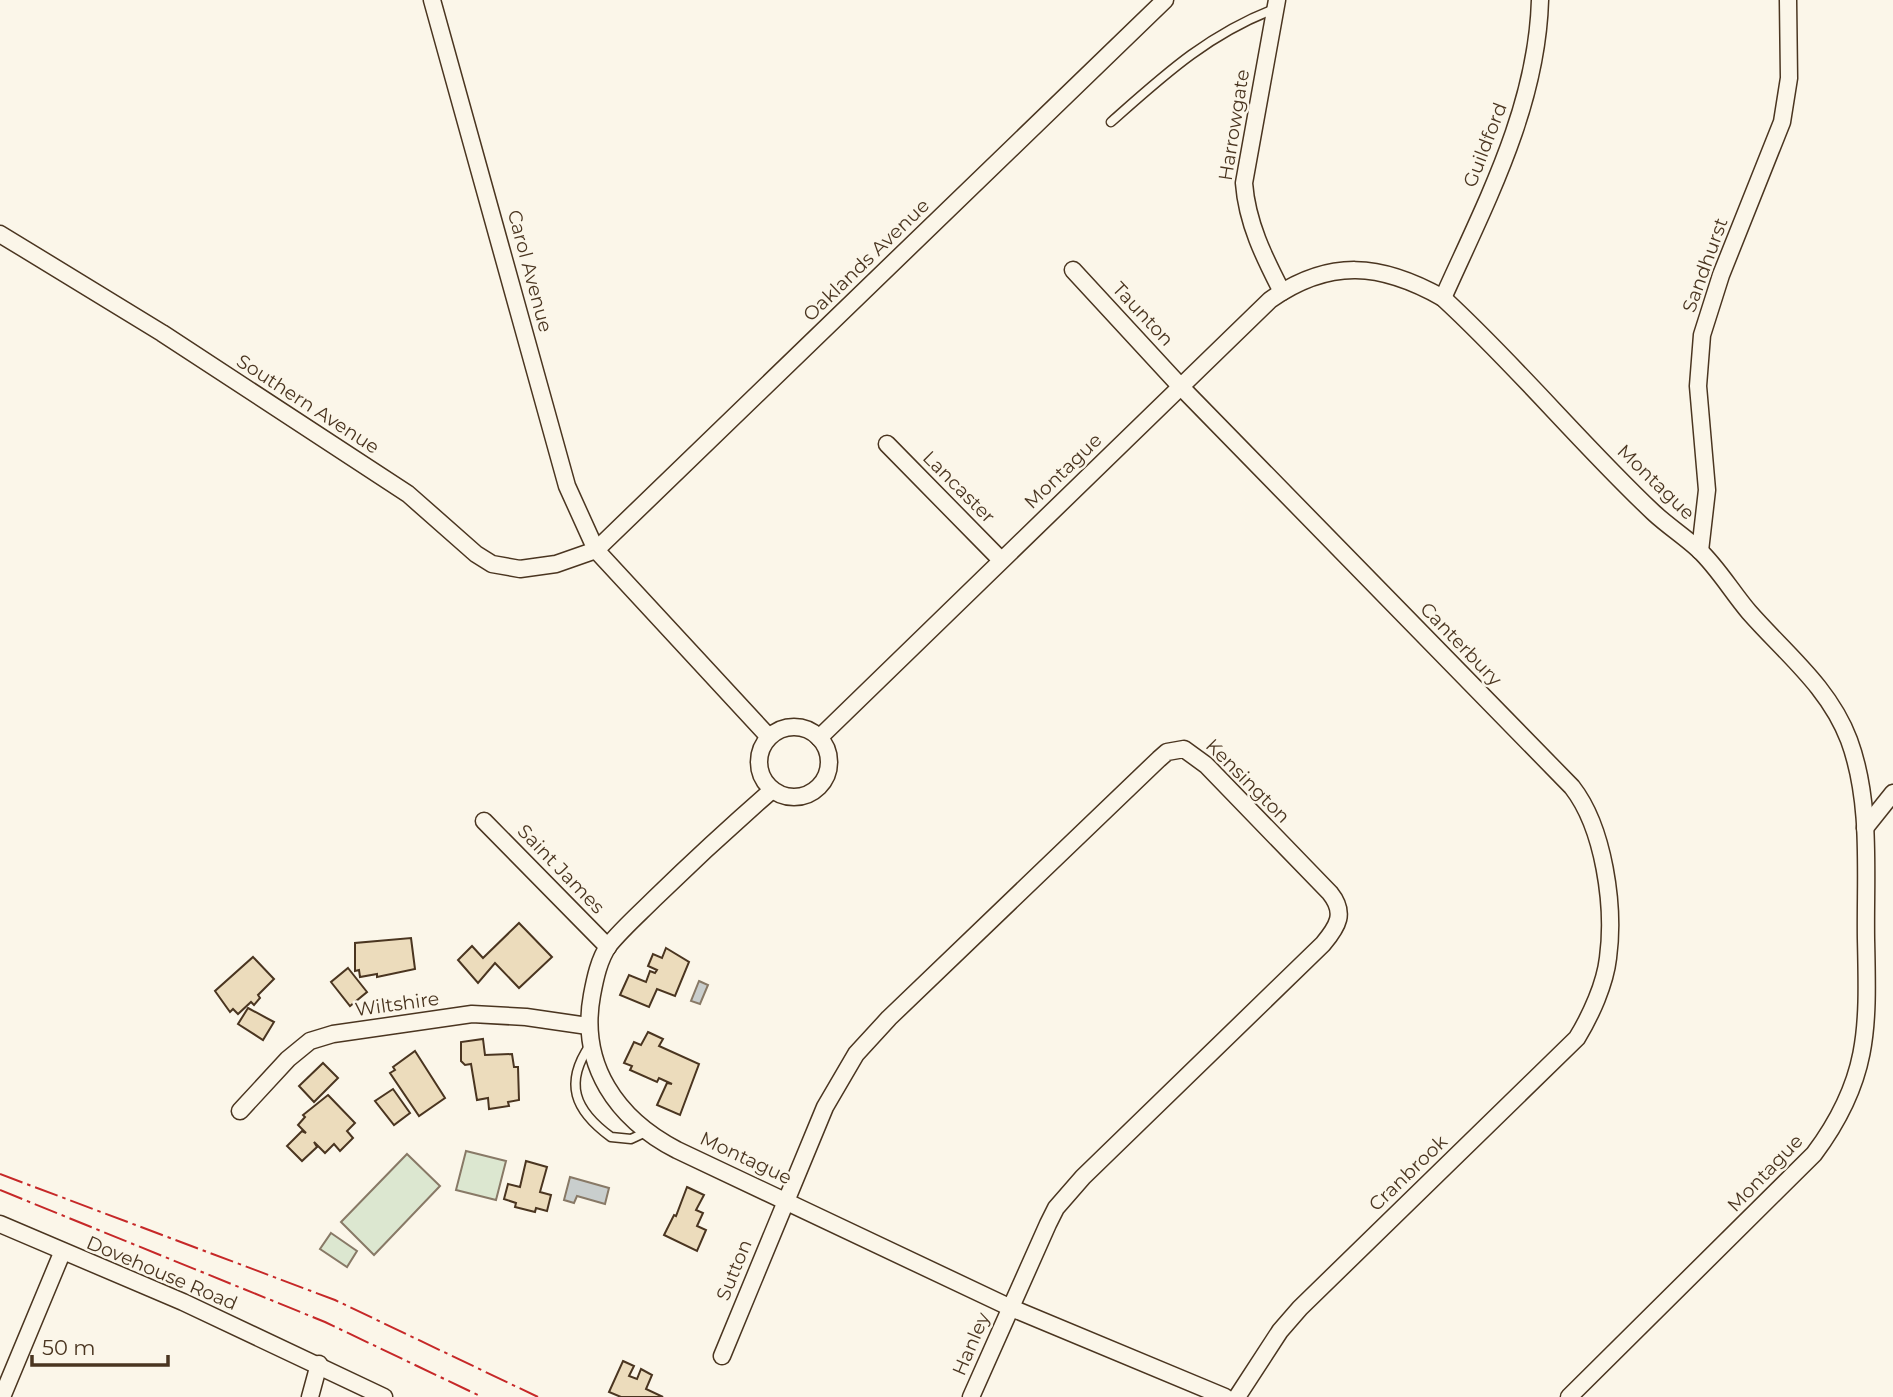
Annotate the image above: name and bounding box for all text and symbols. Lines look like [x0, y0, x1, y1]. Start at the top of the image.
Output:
street label: Harrowgate [1214, 68, 1254, 182]
street label: Guildford [1458, 99, 1512, 191]
street label: Oaklands Avenue [798, 194, 934, 326]
street label: Carol Avenue [503, 207, 557, 335]
street label: Sandhurst [1677, 214, 1733, 315]
street label: Taunton [1108, 277, 1178, 351]
street label: Southern Avenue [232, 349, 384, 459]
street label: Montague [1020, 428, 1106, 514]
street label: Montague [1613, 439, 1699, 525]
street label: Lancaster [918, 446, 1000, 528]
street label: Canterbury [1416, 597, 1507, 691]
street label: Kensington [1201, 734, 1295, 828]
street label: Saint James [513, 820, 609, 918]
street label: Wiltshire [353, 987, 441, 1021]
street label: Montague [696, 1127, 796, 1189]
street label: Cranbrook [1364, 1130, 1452, 1216]
street label: Montague [1722, 1130, 1808, 1216]
street label: Dovehouse Road [83, 1231, 241, 1315]
street label: Sutton [711, 1236, 757, 1304]
street label: Hanley [947, 1308, 995, 1379]
scale bar [32, 1324, 168, 1368]
text: 50 m [42, 1335, 96, 1360]

